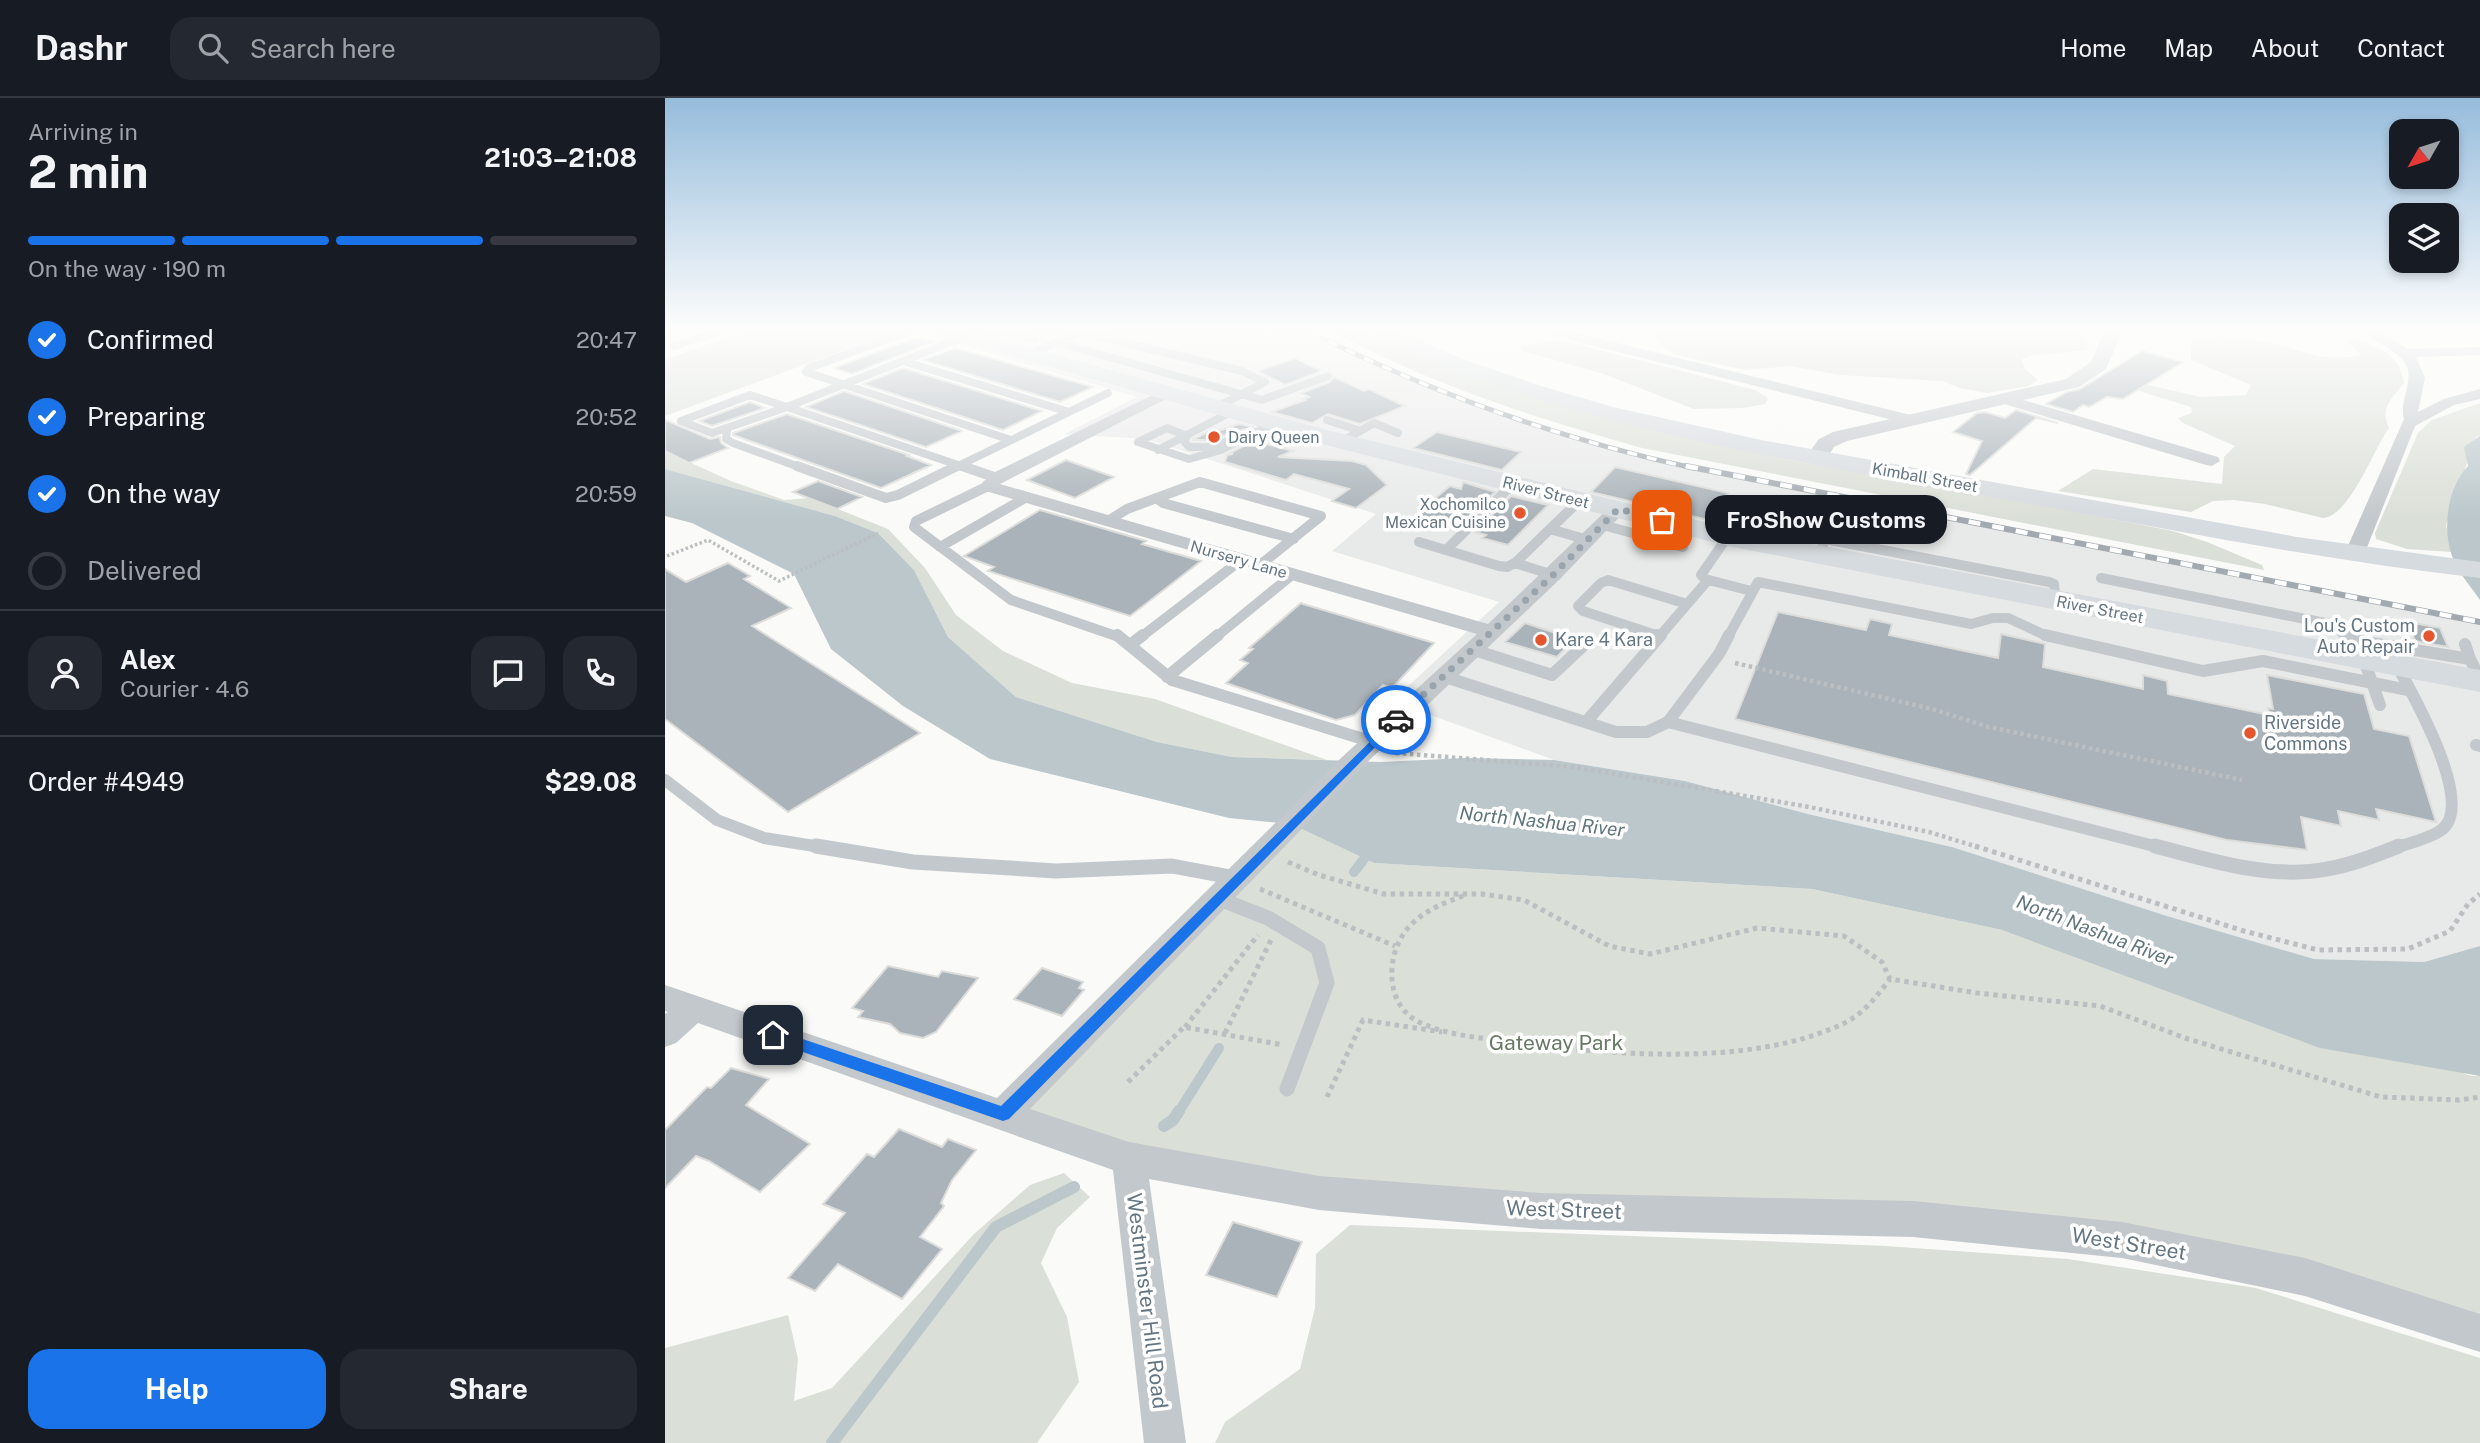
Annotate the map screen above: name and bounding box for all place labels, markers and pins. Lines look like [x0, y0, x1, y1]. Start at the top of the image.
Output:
place label: Dairy Queen [1228, 428, 1319, 447]
marker: Dairy Queen [1206, 429, 1222, 445]
pin [1632, 490, 1692, 550]
place label: Xochomilco Mexican Cuisine [1385, 495, 1506, 532]
callout: FroShow Customs [1704, 496, 1945, 544]
marker: Xochomilco Mexican Cuisine [1512, 505, 1528, 521]
place label: Lou's Custom Auto Repair [2304, 615, 2415, 657]
marker: Lou's Custom Auto Repair [2421, 628, 2437, 644]
place label: Kare 4 Kara [1555, 629, 1653, 650]
marker: Kare 4 Kara [1533, 632, 1549, 648]
place label: Riverside Commons [2264, 712, 2347, 754]
marker: Riverside Commons [2242, 725, 2258, 741]
pin [743, 1005, 803, 1065]

